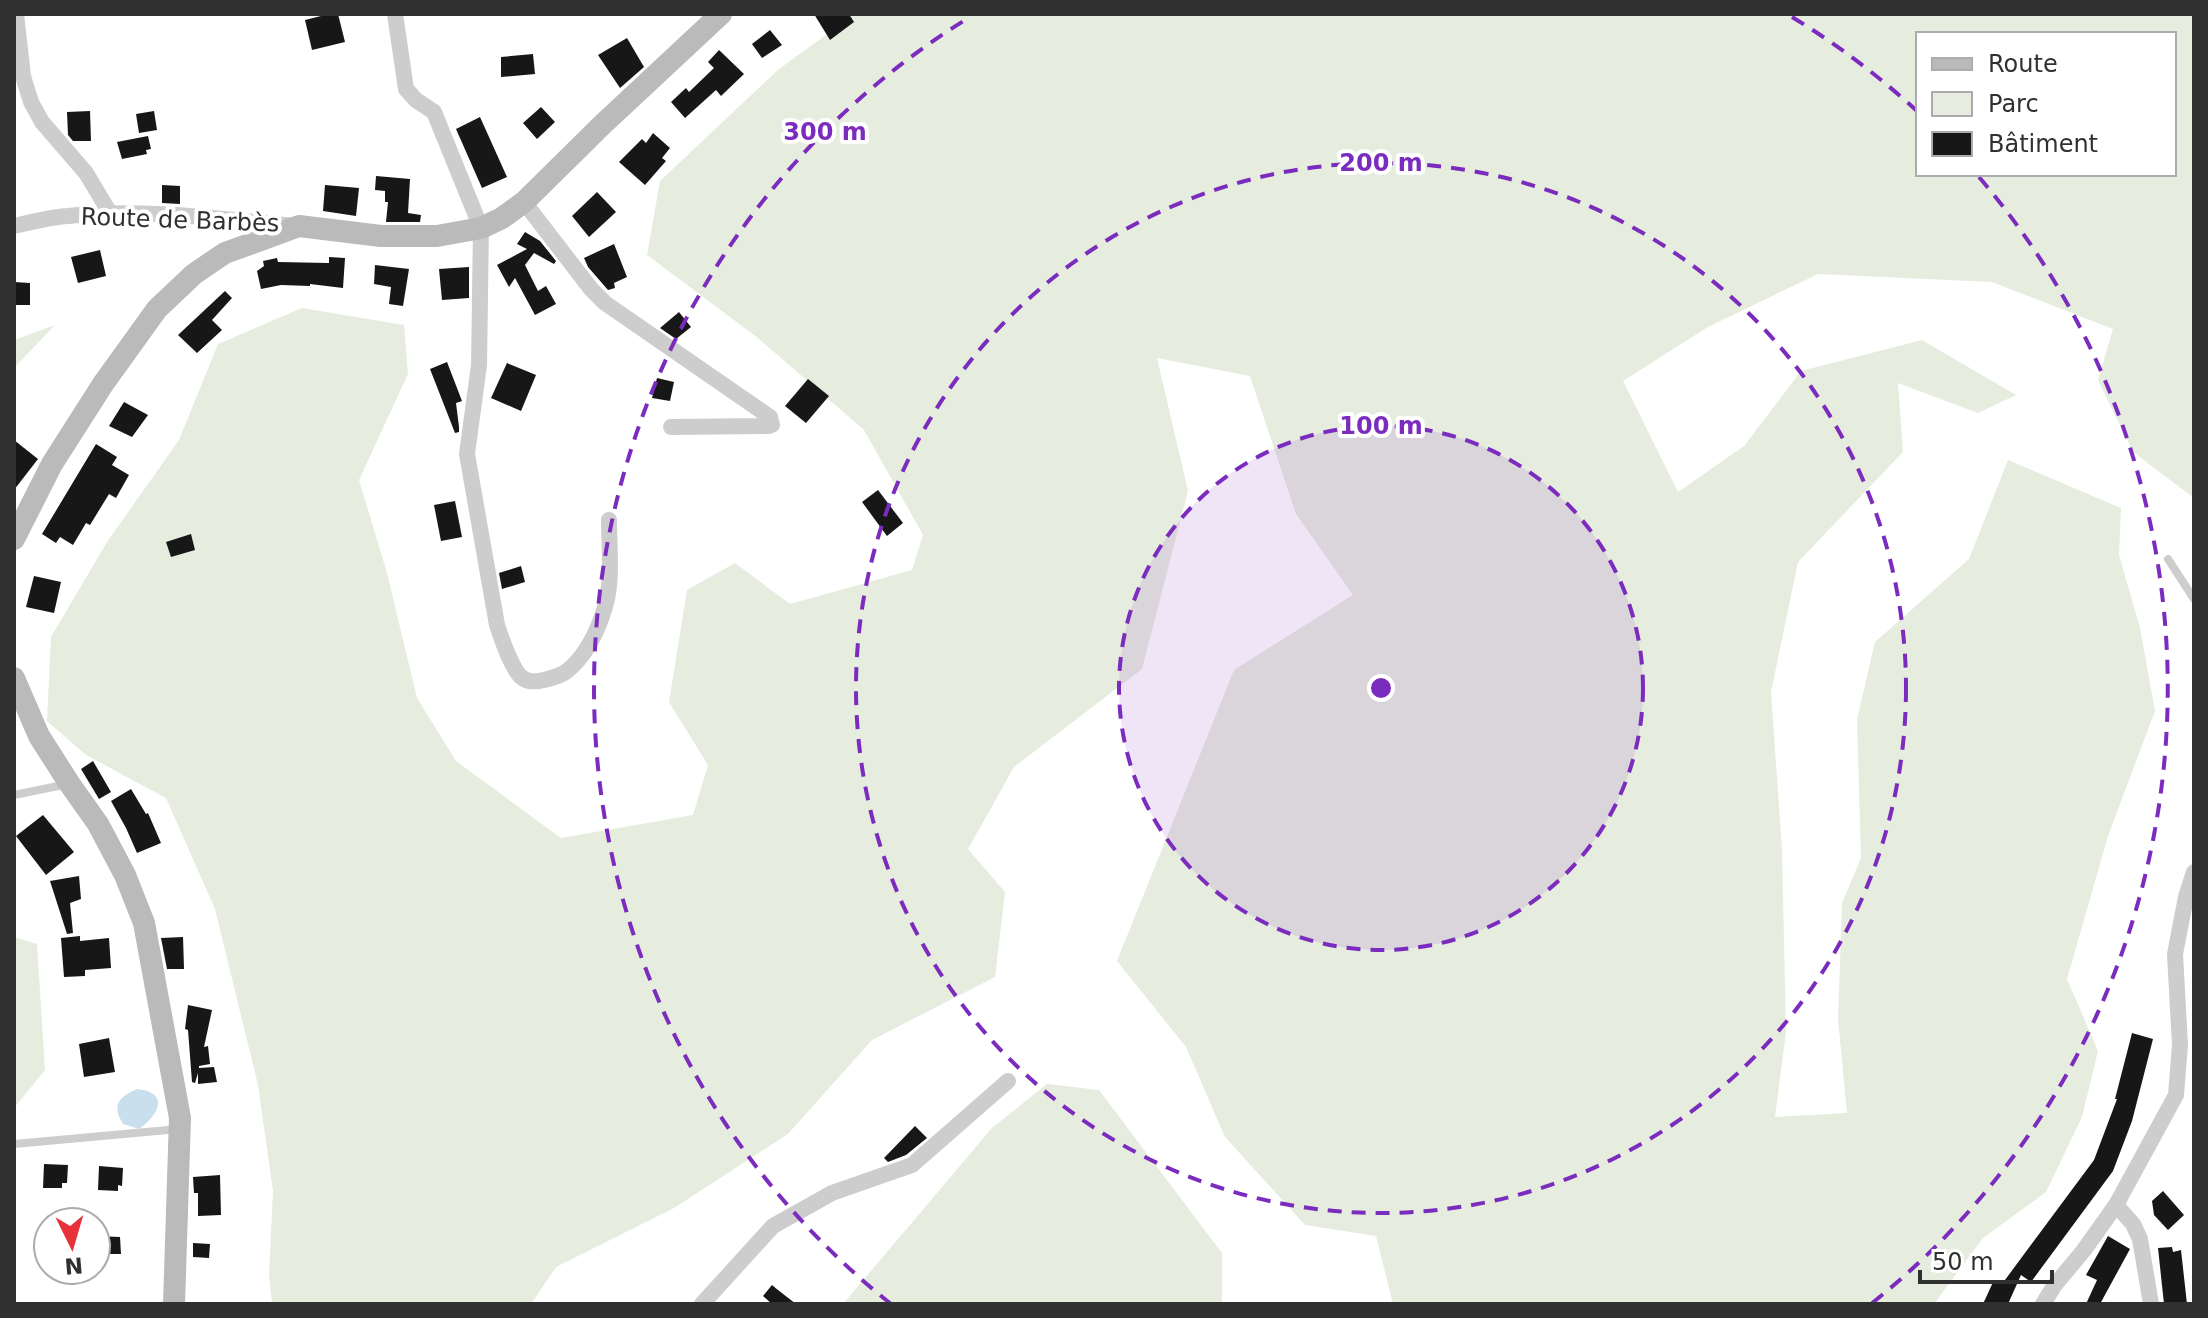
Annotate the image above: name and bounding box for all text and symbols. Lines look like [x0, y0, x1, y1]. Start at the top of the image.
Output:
legend [1916, 32, 2176, 176]
text: Route [1988, 50, 2058, 78]
text: Parc [1988, 90, 2039, 118]
text: 300 m [783, 118, 867, 146]
text: Bâtiment [1988, 130, 2098, 158]
text: 200 m [1339, 149, 1423, 177]
street label: Route de Barbès [80, 203, 280, 237]
text: 100 m [1339, 412, 1423, 440]
centre of rings [1367, 674, 1395, 702]
north arrow [32, 1206, 112, 1286]
scale bar [1920, 1234, 2052, 1284]
text: 50 m [1932, 1248, 1994, 1276]
text: N [63, 1252, 84, 1279]

